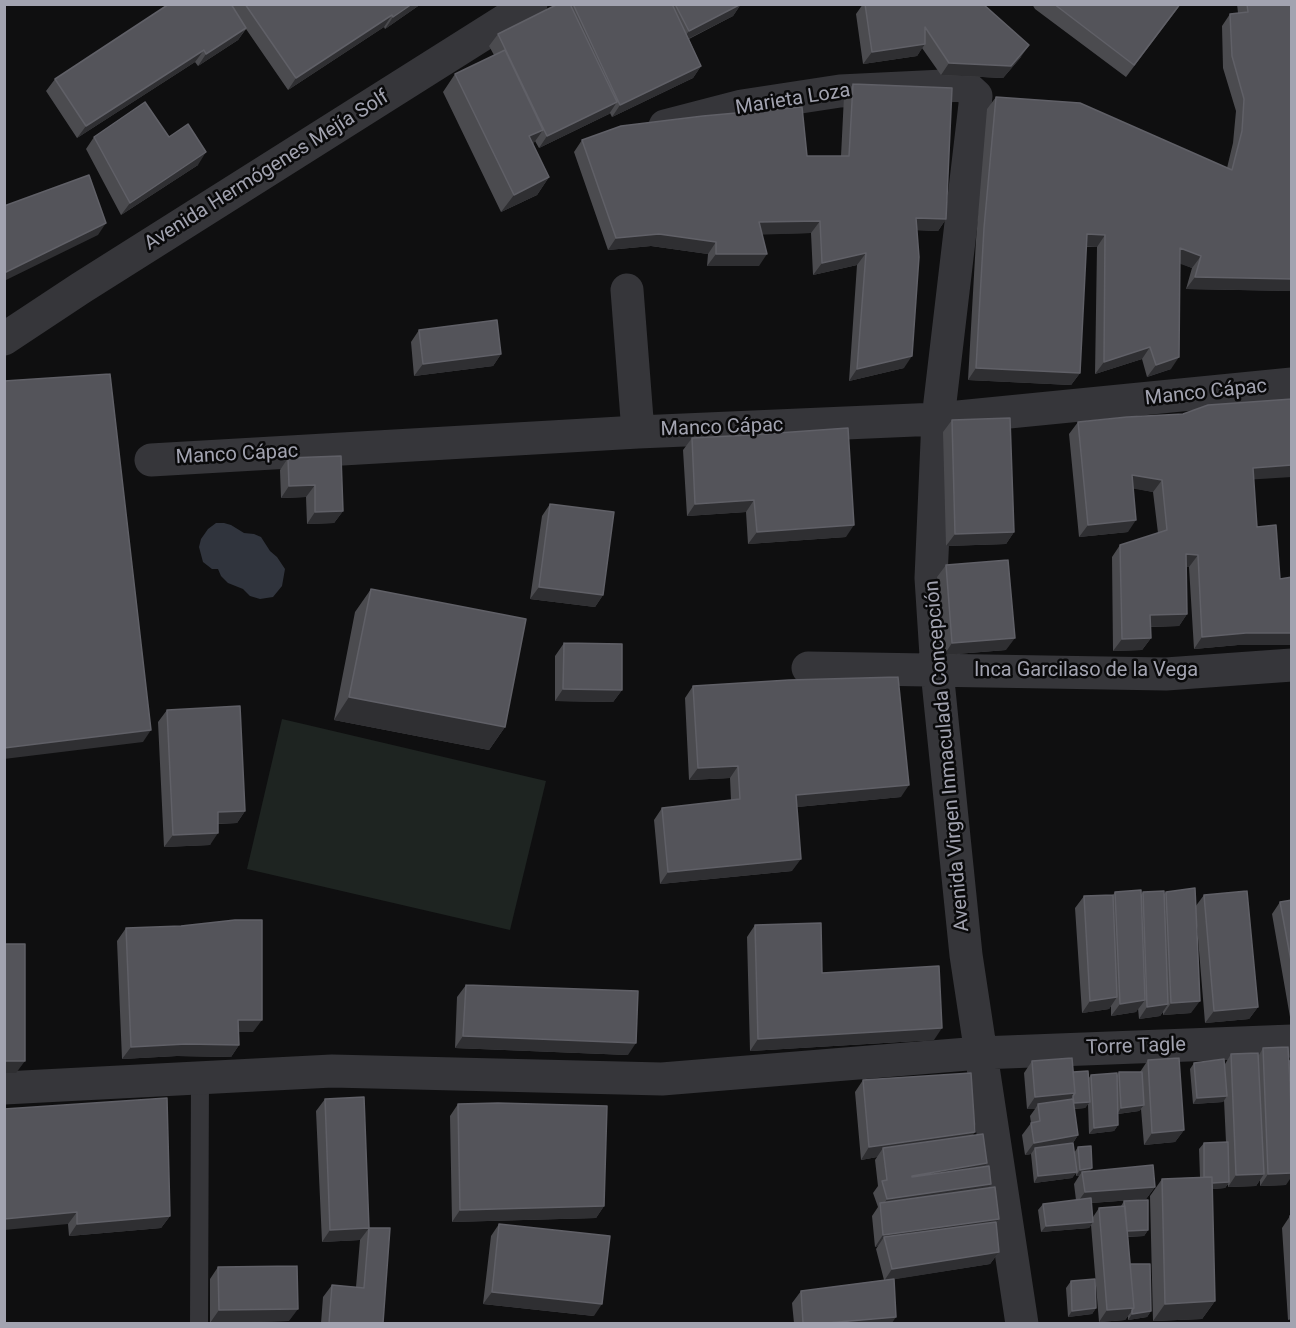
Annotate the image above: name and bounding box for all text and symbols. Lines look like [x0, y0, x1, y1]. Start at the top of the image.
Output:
street label: Marieta Loza [734, 79, 852, 121]
street label: Avenida Hermógenes Mejía Solf [140, 86, 394, 256]
street label: Manco Cápac [1144, 375, 1268, 411]
street label: Manco Cápac [660, 414, 784, 442]
street label: Manco Cápac [175, 440, 299, 470]
street label: Avenida Virgen Inmaculada Concepción [921, 579, 975, 933]
street label: Inca Garcilaso de la Vega [974, 659, 1198, 683]
street label: Torre Tagle [1086, 1033, 1186, 1061]

